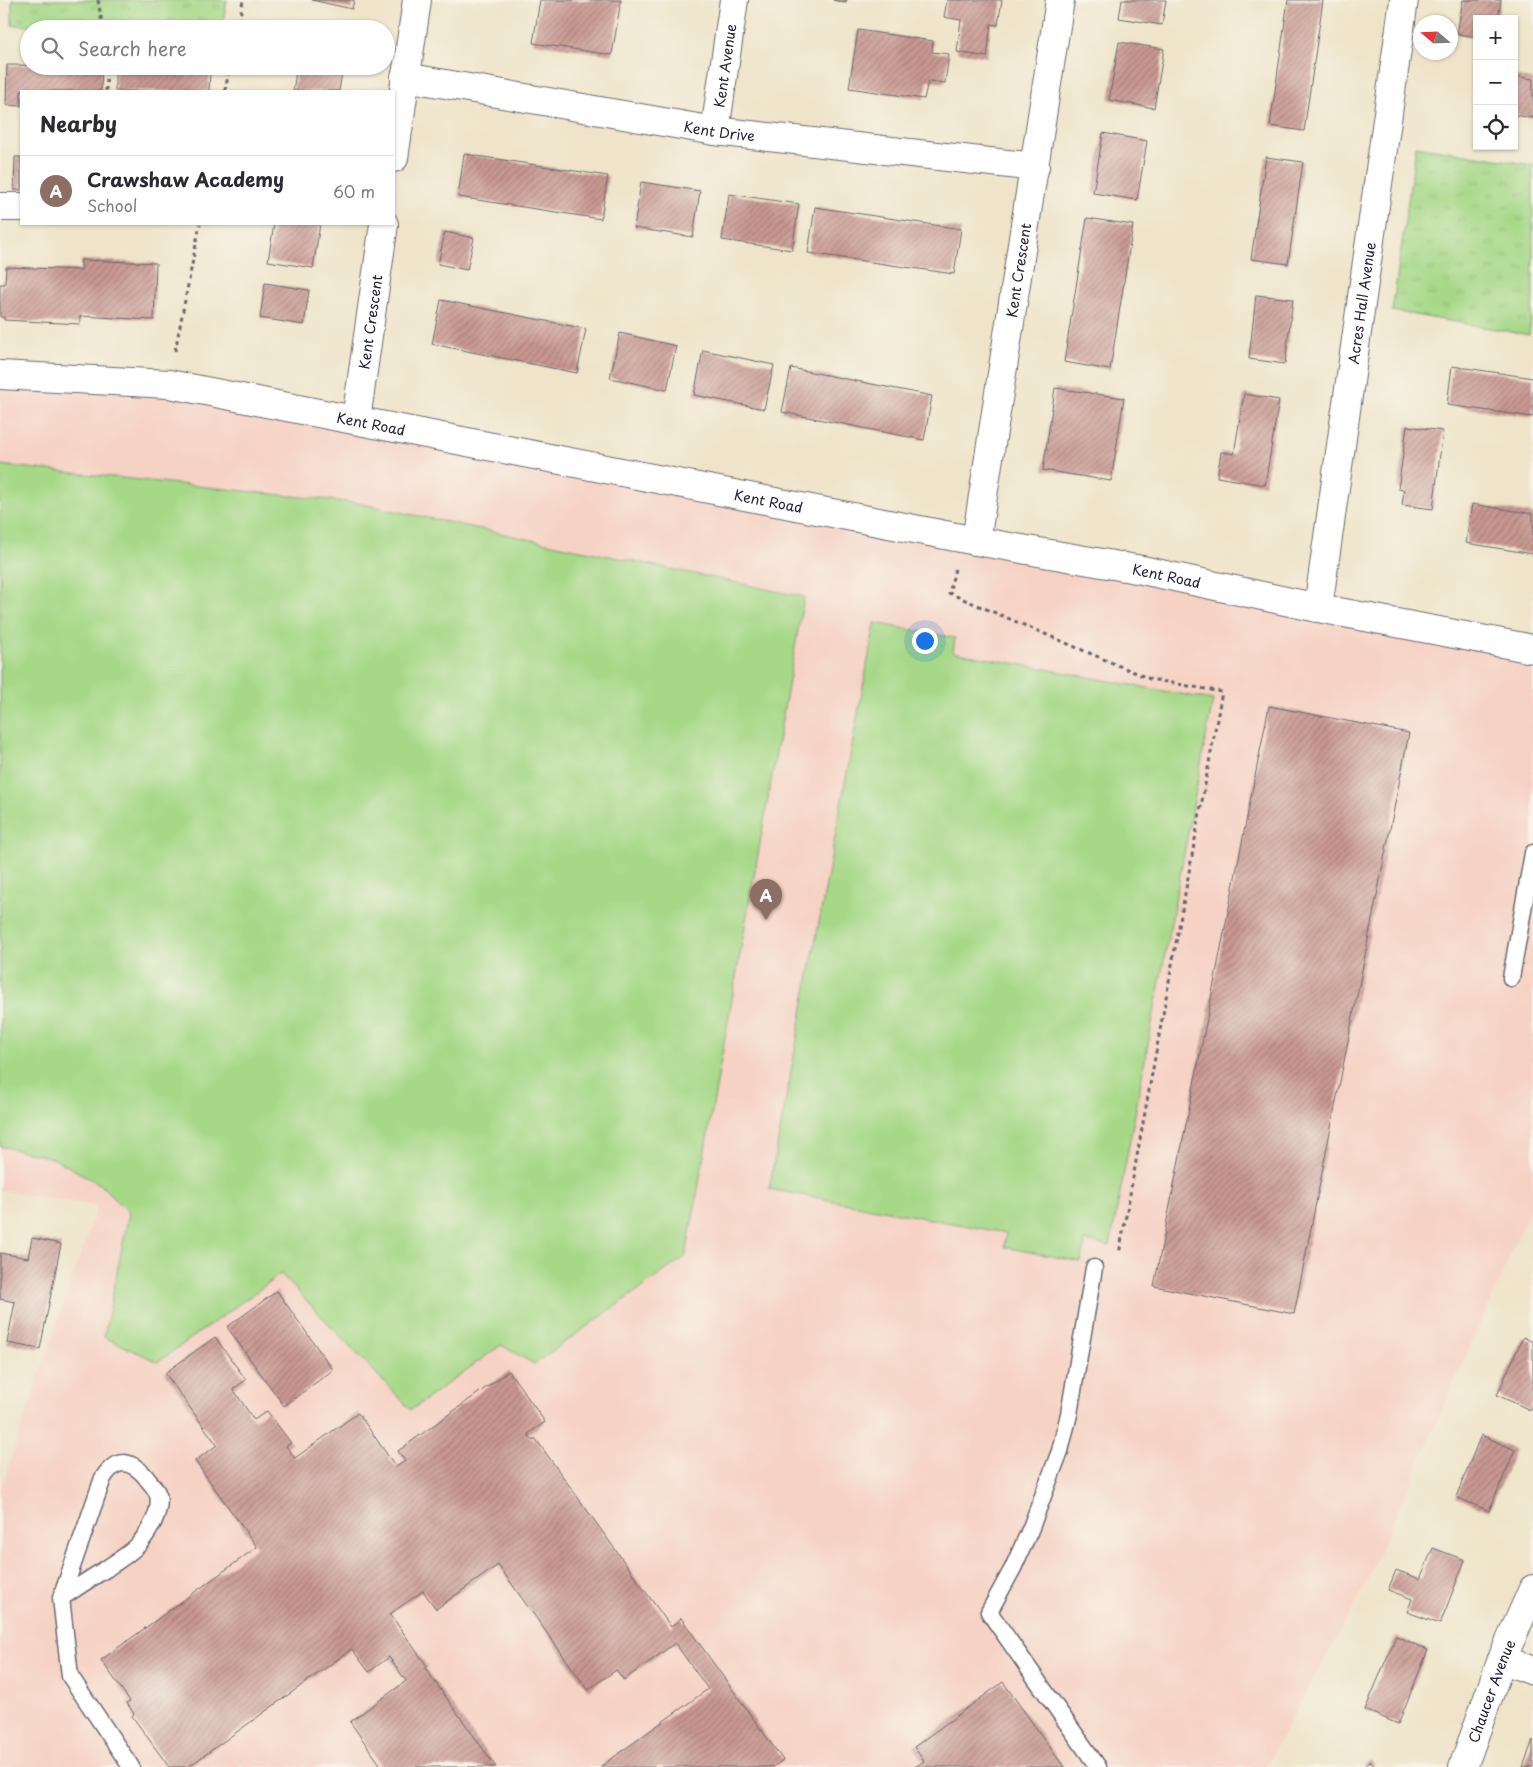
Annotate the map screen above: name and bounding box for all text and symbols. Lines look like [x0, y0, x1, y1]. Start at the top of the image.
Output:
north arrow [1413, 15, 1458, 60]
map controls [1473, 15, 1518, 150]
button: + [1473, 15, 1518, 60]
search box [20, 20, 395, 75]
street label: Kent Avenue [708, 22, 741, 109]
icon: search [38, 34, 66, 62]
text: Search here [78, 34, 187, 62]
button: − [1473, 60, 1518, 105]
button: locate [1473, 105, 1518, 150]
text: Nearby [40, 107, 117, 139]
street label: Kent Drive [682, 115, 756, 146]
text: Crawshaw Academy [87, 165, 284, 193]
text: A [50, 179, 62, 203]
text: 60 m [333, 179, 375, 203]
text: School [87, 193, 137, 217]
street label: Kent Crescent [1000, 221, 1036, 319]
street label: Acres Hall Avenue [1342, 240, 1380, 365]
street label: Kent Crescent [353, 273, 387, 371]
street label: Kent Road [335, 406, 407, 440]
street label: Kent Road [732, 484, 805, 518]
street label: Kent Road [1131, 558, 1203, 593]
your location [912, 628, 938, 654]
pin: A [750, 879, 782, 920]
street label: Chaucer Avenue [1462, 1636, 1520, 1746]

